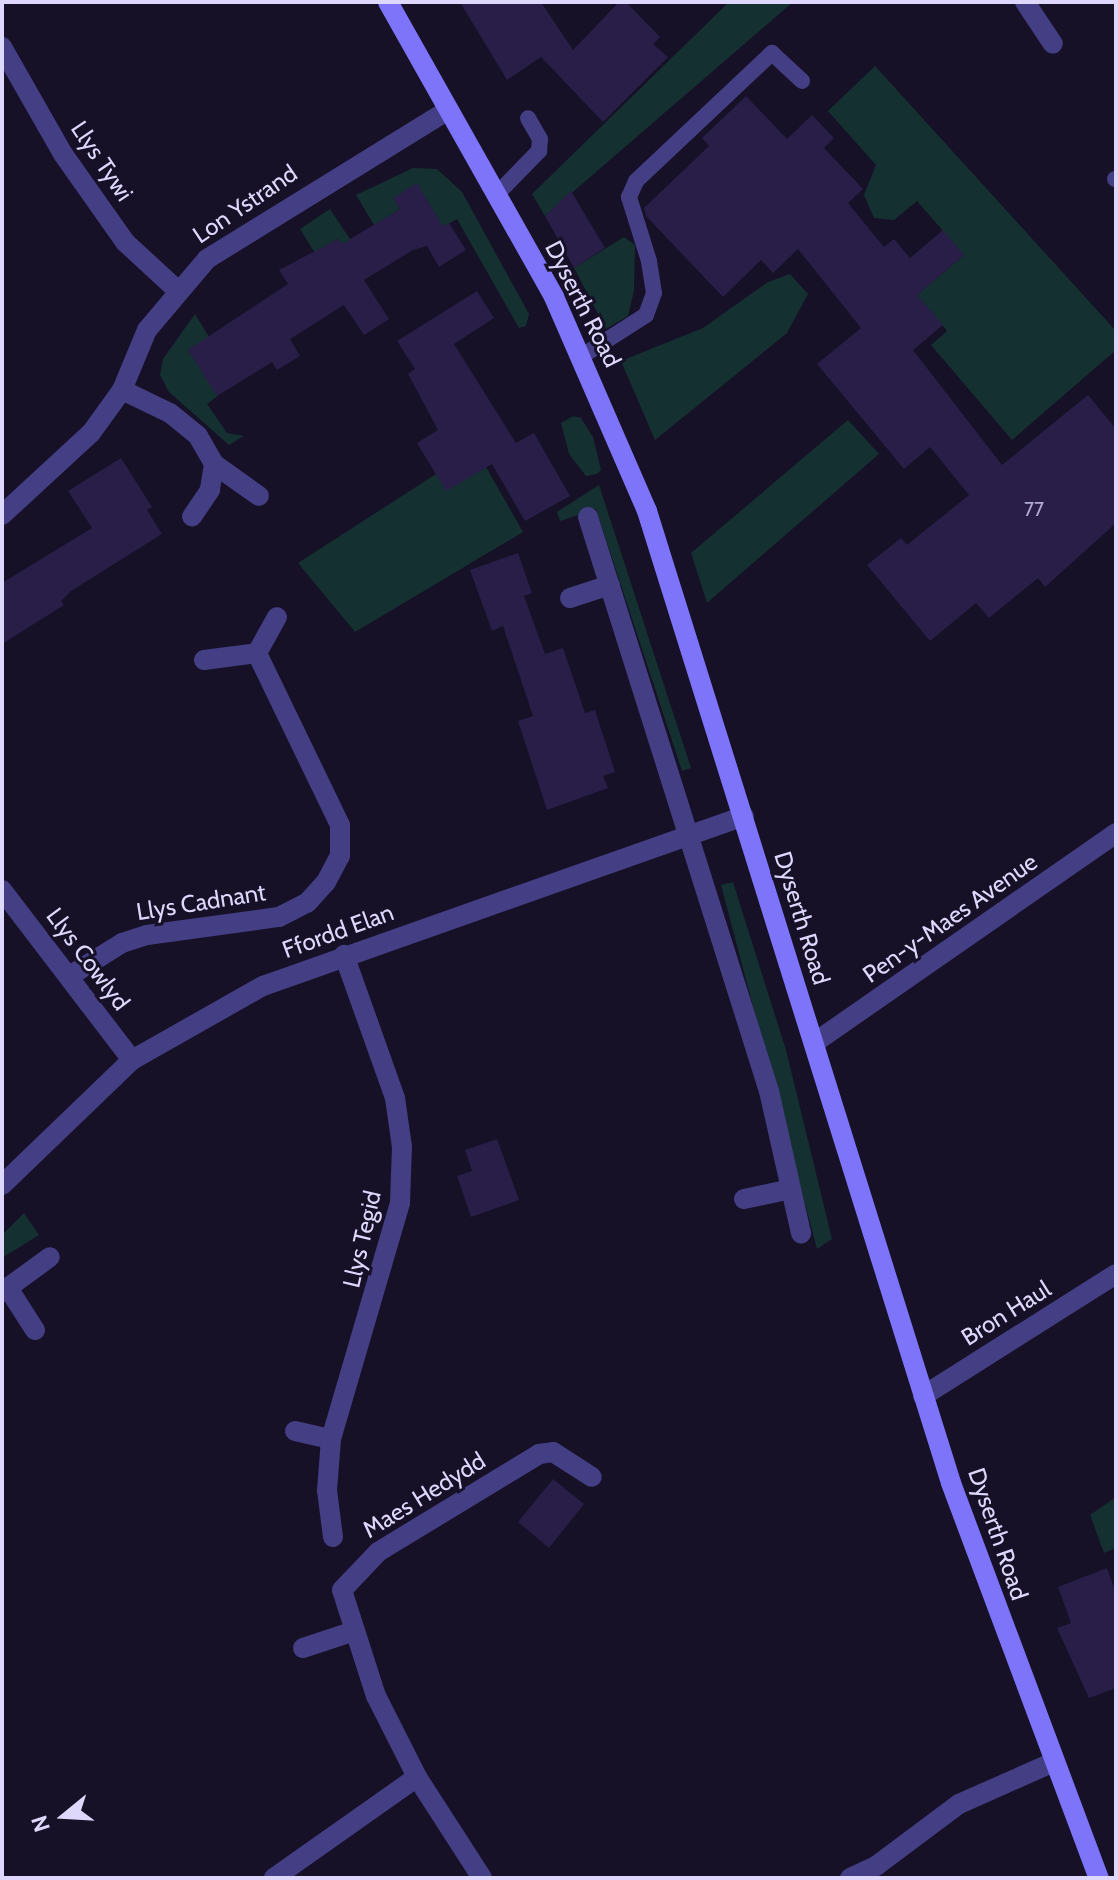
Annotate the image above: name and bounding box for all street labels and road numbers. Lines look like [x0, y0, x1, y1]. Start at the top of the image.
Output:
street label: Llys Tywi [65, 116, 139, 206]
street label: Lon Ystrand [187, 159, 303, 249]
street label: Dyserth Road [539, 236, 627, 372]
street label: Pen-y-Maes Avenue [857, 847, 1043, 989]
street label: Dyserth Road [768, 848, 836, 988]
street label: Llys Cadnant [134, 878, 268, 926]
street label: Ffordd Elan [278, 898, 398, 964]
street label: Llys Cowlyd [40, 902, 136, 1016]
street label: Llys Tegid [337, 1188, 387, 1290]
street label: Bron Haul [956, 1274, 1056, 1352]
street label: Maes Hedydd [357, 1446, 491, 1544]
street label: Dyserth Road [962, 1464, 1034, 1604]

